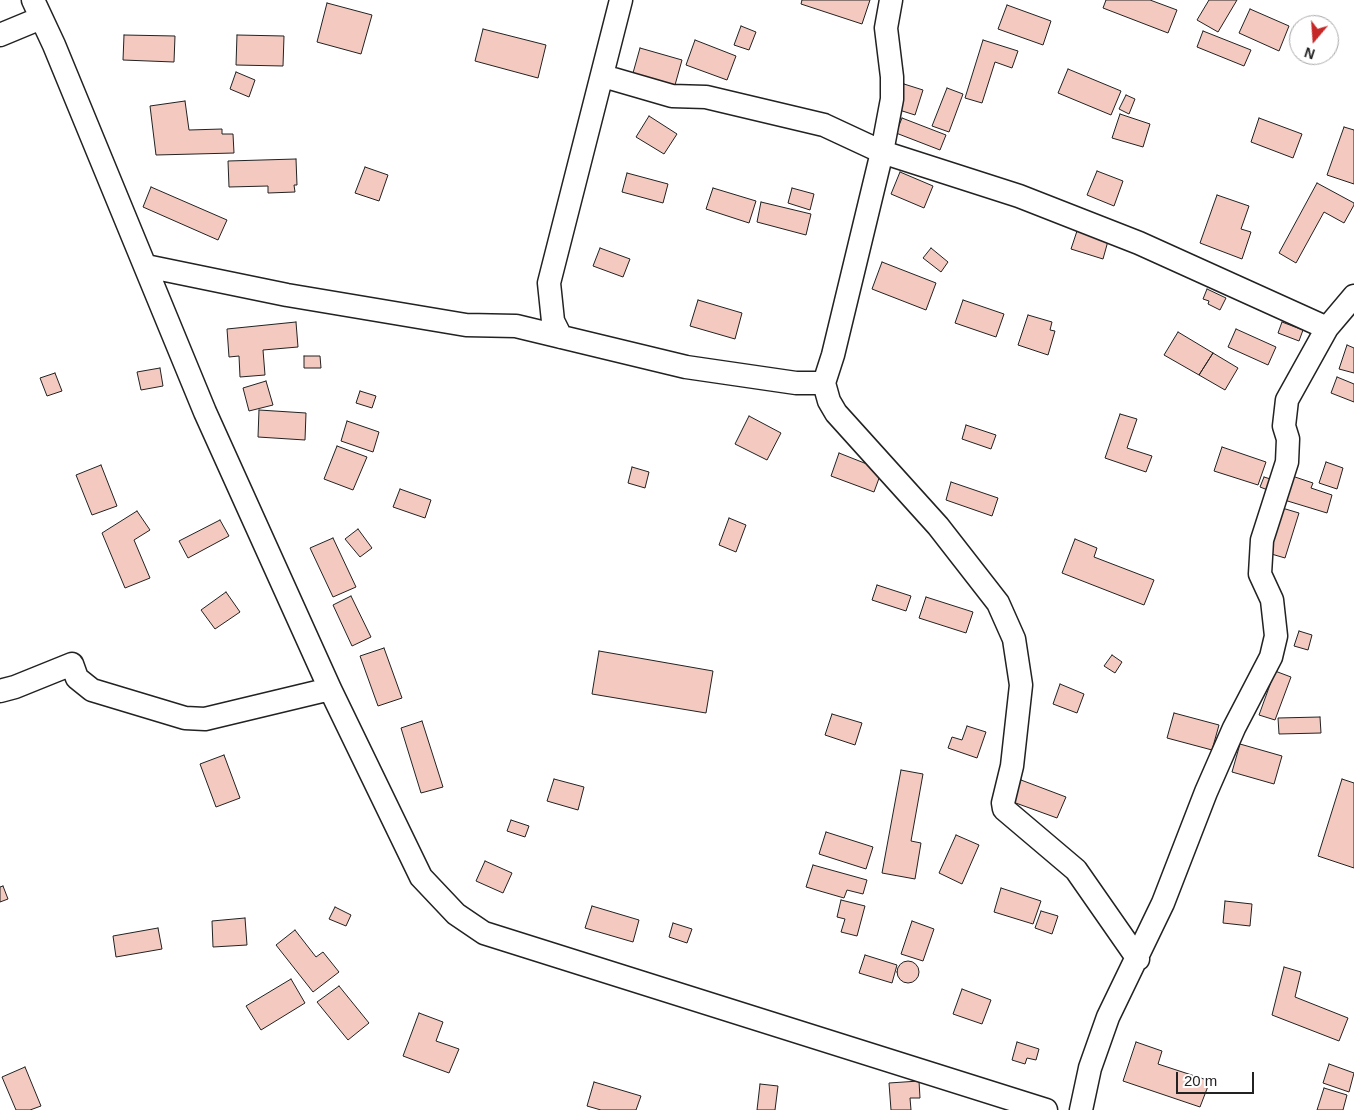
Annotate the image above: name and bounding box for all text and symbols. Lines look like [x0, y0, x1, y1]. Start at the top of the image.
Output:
north arrow [1289, 15, 1339, 65]
text: N [1302, 44, 1317, 62]
scale bar [1179, 1062, 1256, 1094]
text: 20 m [1184, 1072, 1217, 1089]

